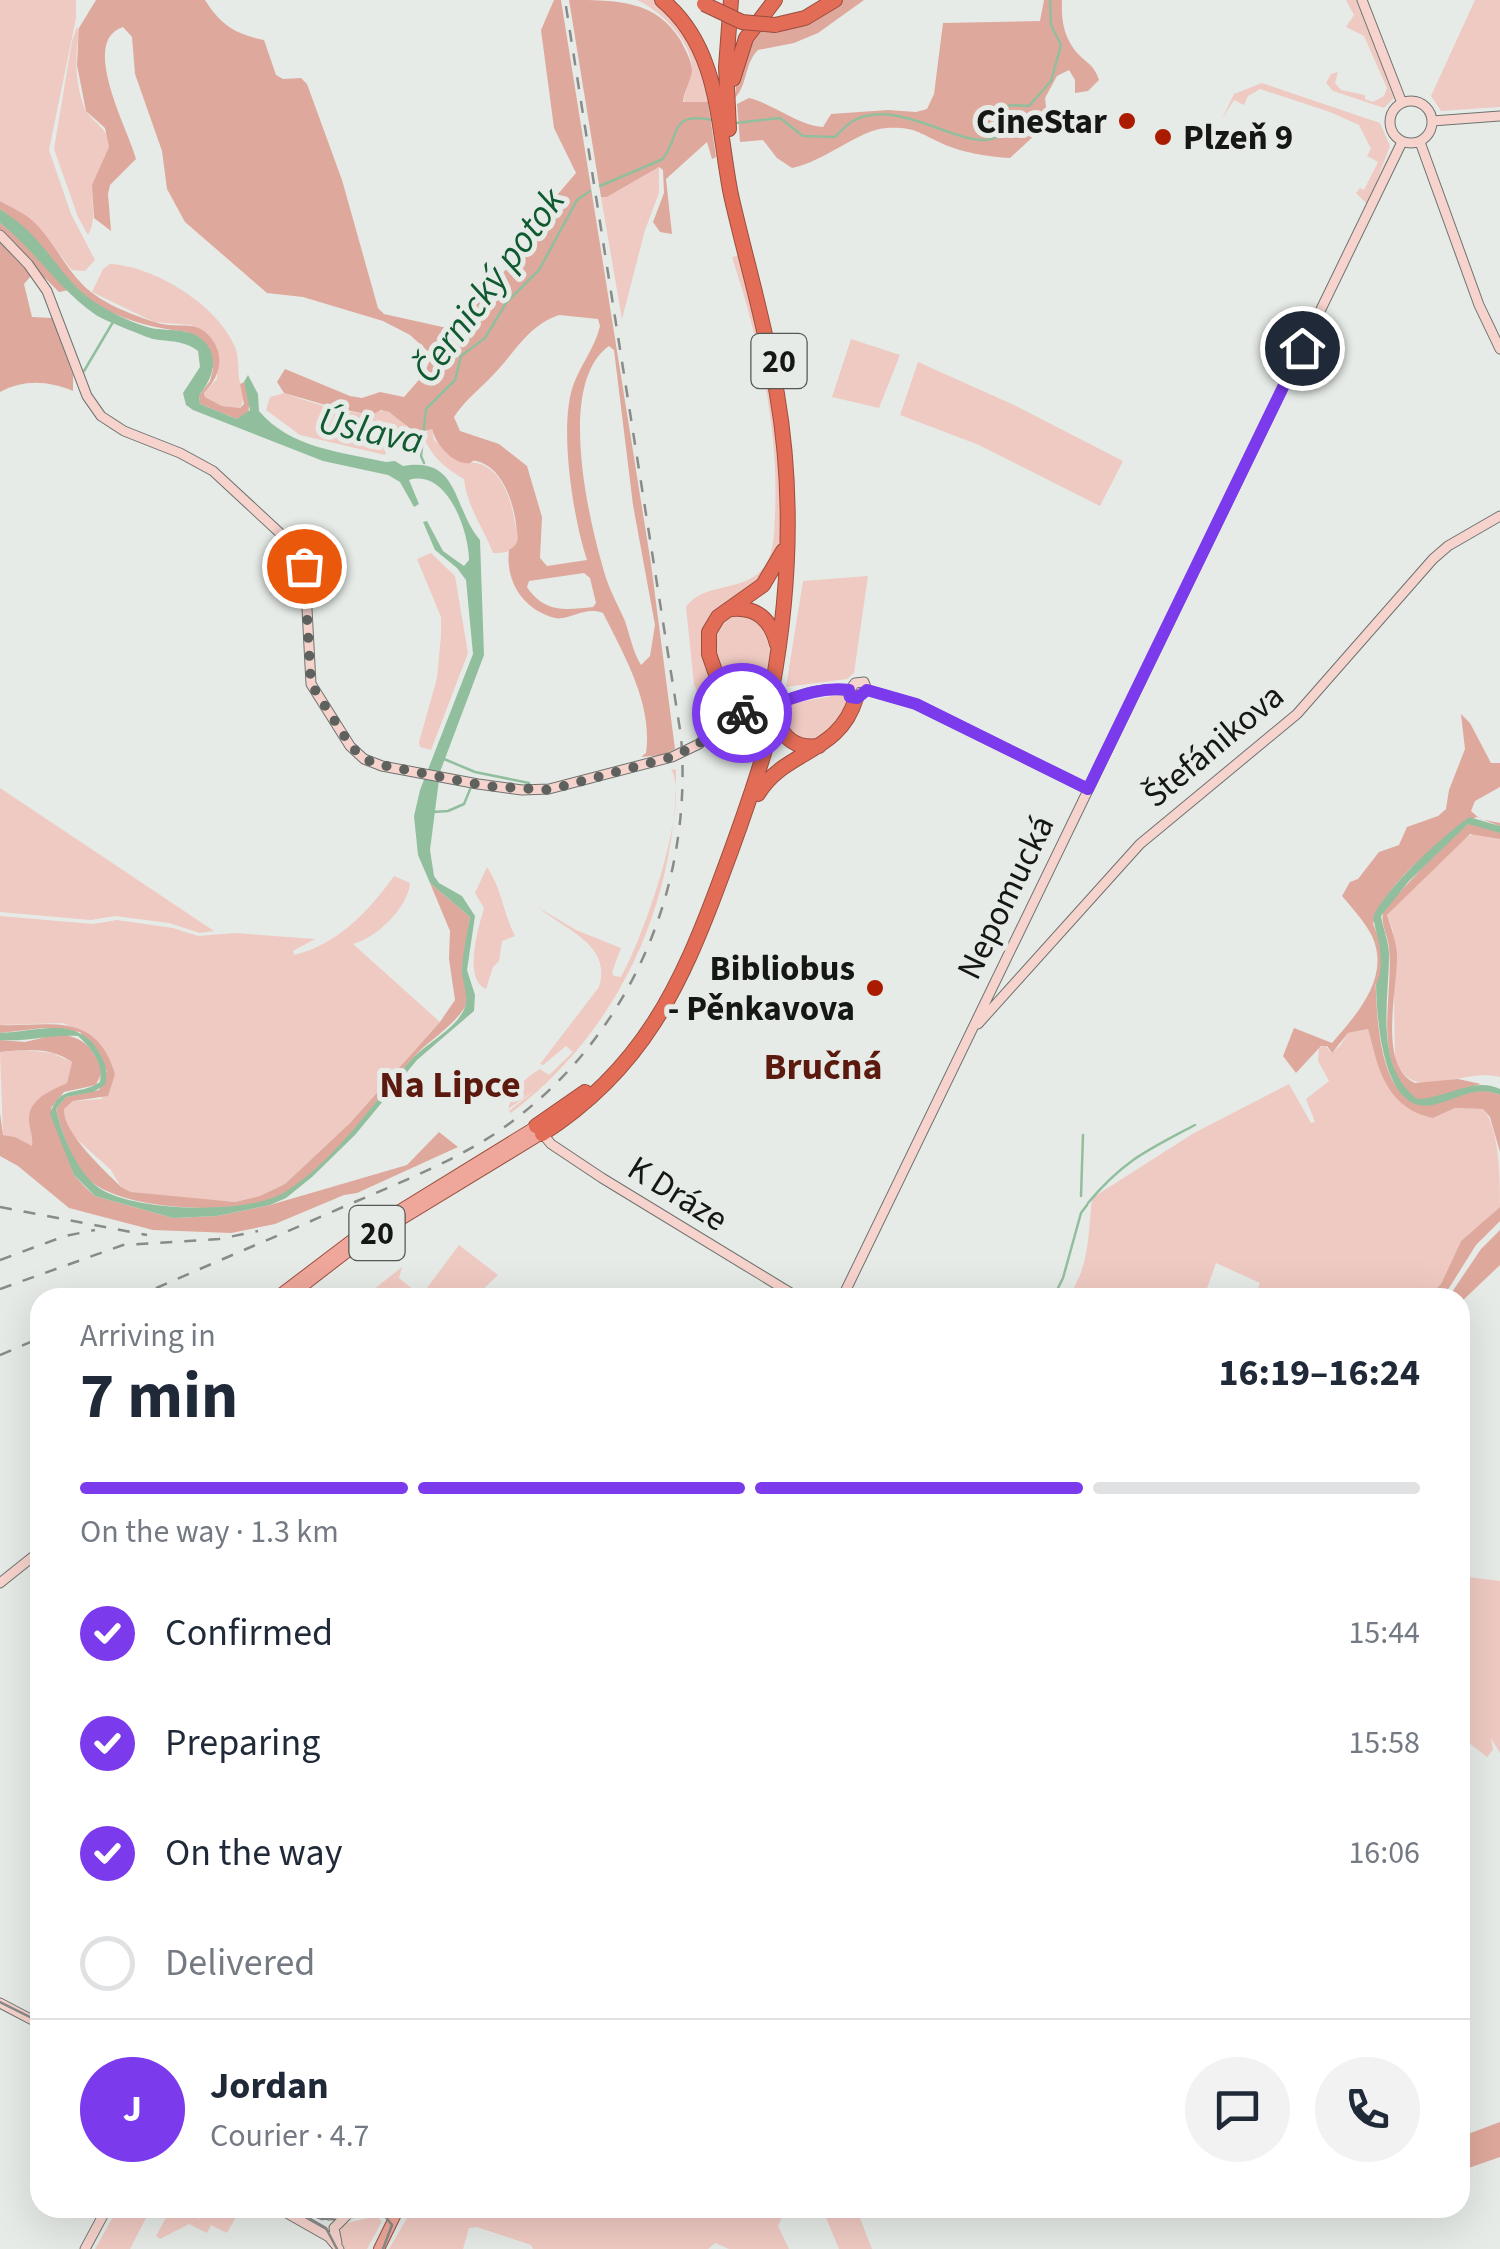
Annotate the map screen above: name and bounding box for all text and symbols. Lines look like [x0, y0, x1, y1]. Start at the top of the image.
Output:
place label: CineStar [976, 97, 1107, 147]
marker: CineStar [1116, 110, 1138, 132]
place label: Plzeň 9 [1183, 113, 1293, 163]
marker: Plzeň 9 [1152, 126, 1174, 148]
water label: Černický potok [399, 176, 579, 394]
pin [1260, 306, 1345, 391]
icon: home [1275, 321, 1330, 376]
road number: 20 [752, 334, 806, 388]
water label: Úslava [313, 394, 428, 468]
pin [262, 524, 347, 609]
icon: bag [277, 539, 332, 594]
courier [692, 663, 792, 763]
street label: Štefánikova [1132, 672, 1295, 820]
icon: bike [715, 686, 770, 741]
street label: Nepomucká [945, 807, 1067, 988]
place label: Bibliobus - Pěnkavova [668, 944, 855, 1034]
marker: Bibliobus - Pěnkavova [864, 977, 886, 999]
district label: Bručná [763, 1040, 883, 1094]
district label: Na Lipce [379, 1058, 521, 1112]
street label: K Dráze [618, 1144, 737, 1244]
road number: 20 [350, 1206, 404, 1260]
text: Arriving in [80, 1313, 216, 1359]
text: 16:19–16:24 [1218, 1346, 1420, 1400]
text: 7 min [80, 1350, 238, 1443]
text: On the way · 1.3 km [80, 1509, 339, 1555]
icon: check [80, 1606, 135, 1661]
text: Confirmed [165, 1606, 333, 1660]
text: 15:44 [1348, 1610, 1420, 1656]
icon: check [80, 1716, 135, 1771]
text: Preparing [165, 1716, 320, 1770]
text: 15:58 [1348, 1720, 1420, 1766]
icon: check [80, 1826, 135, 1881]
text: On the way [165, 1826, 342, 1880]
text: 16:06 [1348, 1830, 1420, 1876]
text: Delivered [165, 1936, 315, 1990]
button: chat [1185, 2057, 1290, 2162]
button: phone [1315, 2057, 1420, 2162]
text: Jordan [210, 2059, 329, 2113]
text: J [123, 2082, 142, 2136]
text: Courier · 4.7 [210, 2113, 370, 2159]

